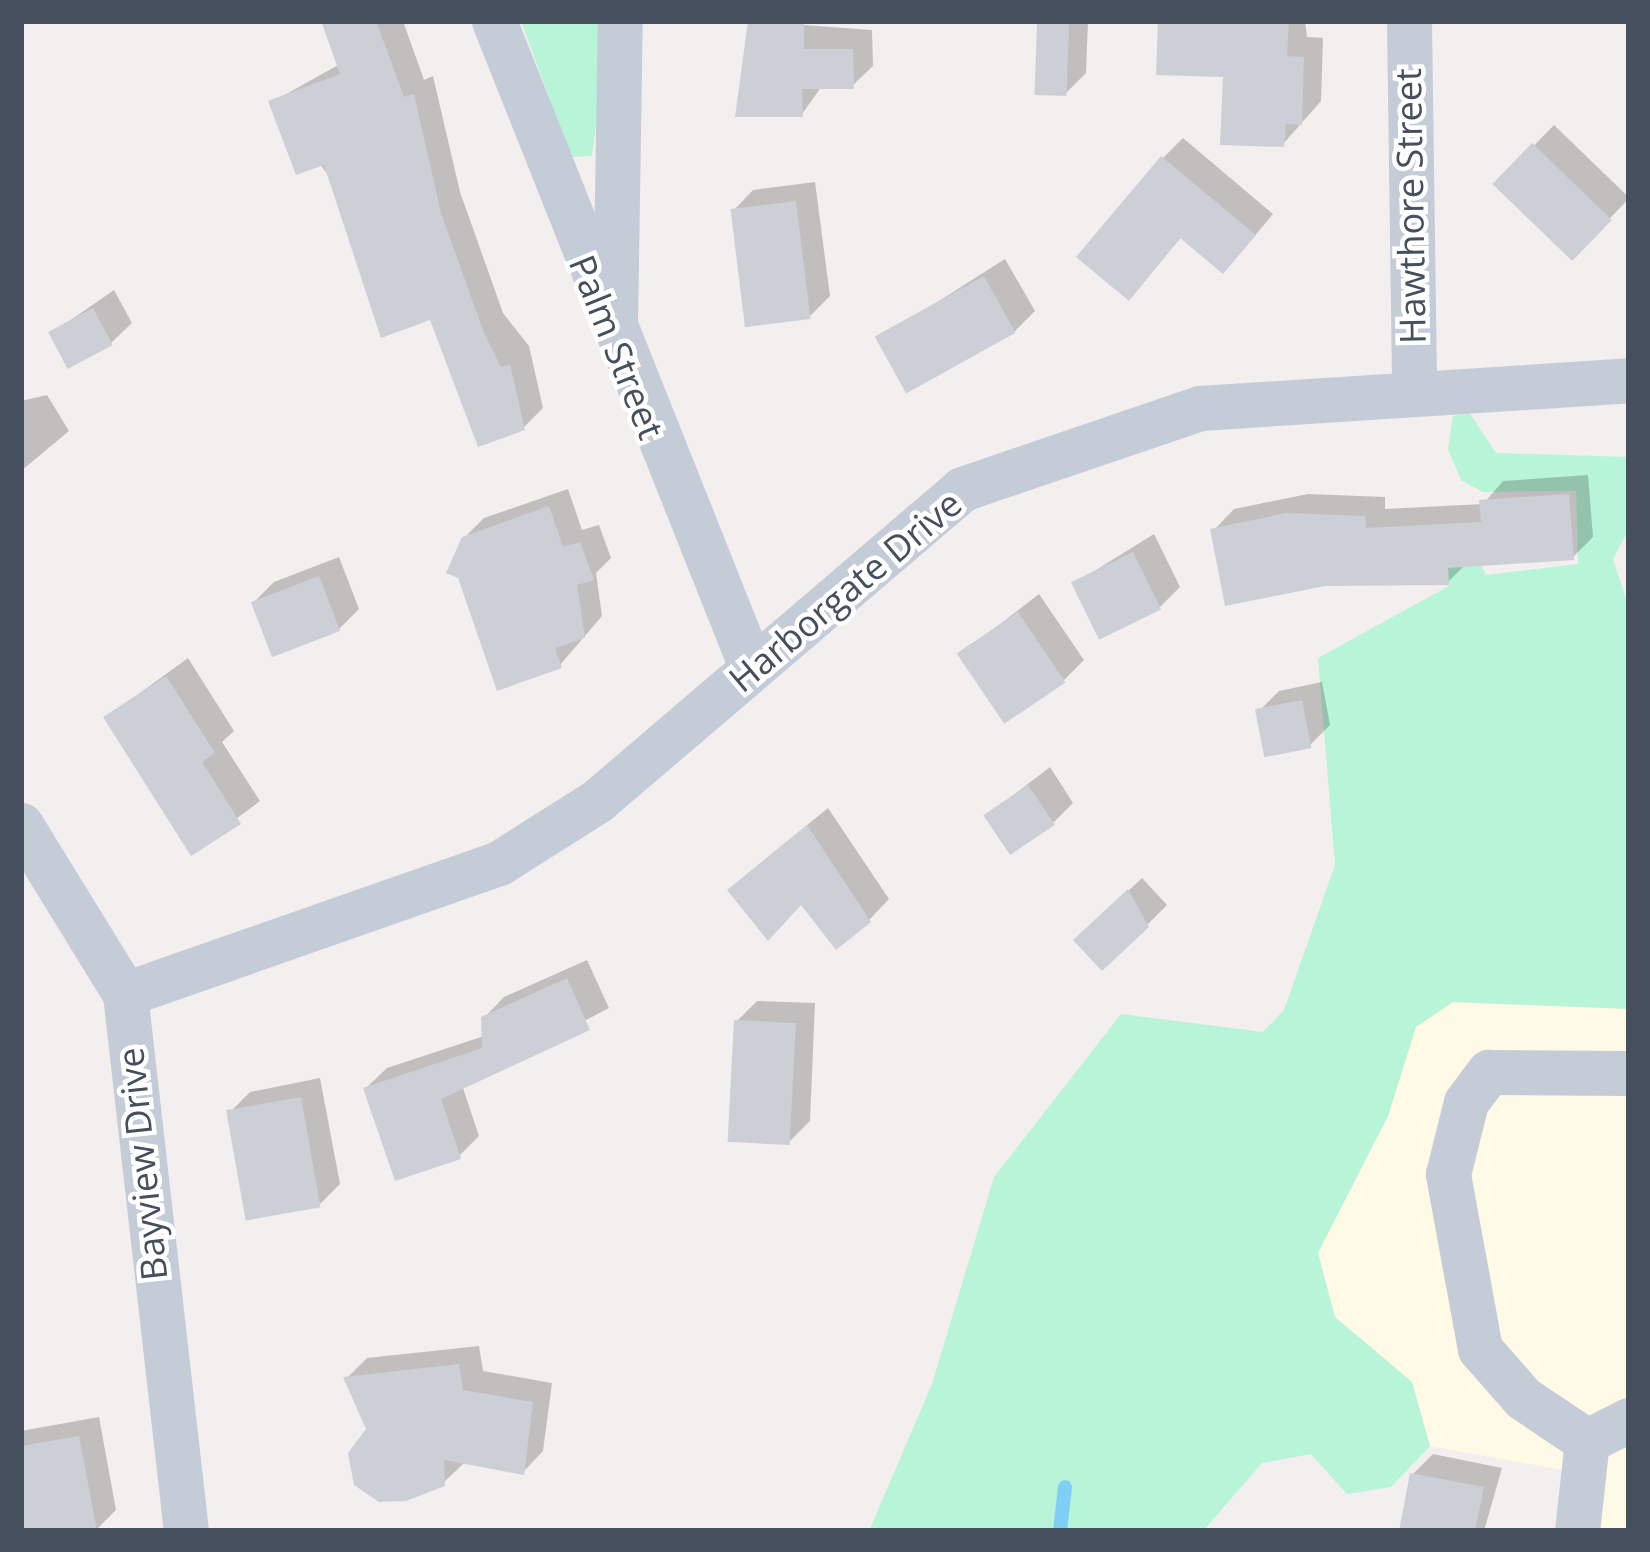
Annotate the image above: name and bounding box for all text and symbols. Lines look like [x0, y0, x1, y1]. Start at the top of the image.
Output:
street label: Hawthore Street [1386, 68, 1434, 344]
street label: Palm Street [561, 249, 673, 445]
street label: Harborgate Drive [720, 481, 970, 701]
street label: Bayview Drive [108, 1045, 176, 1283]

